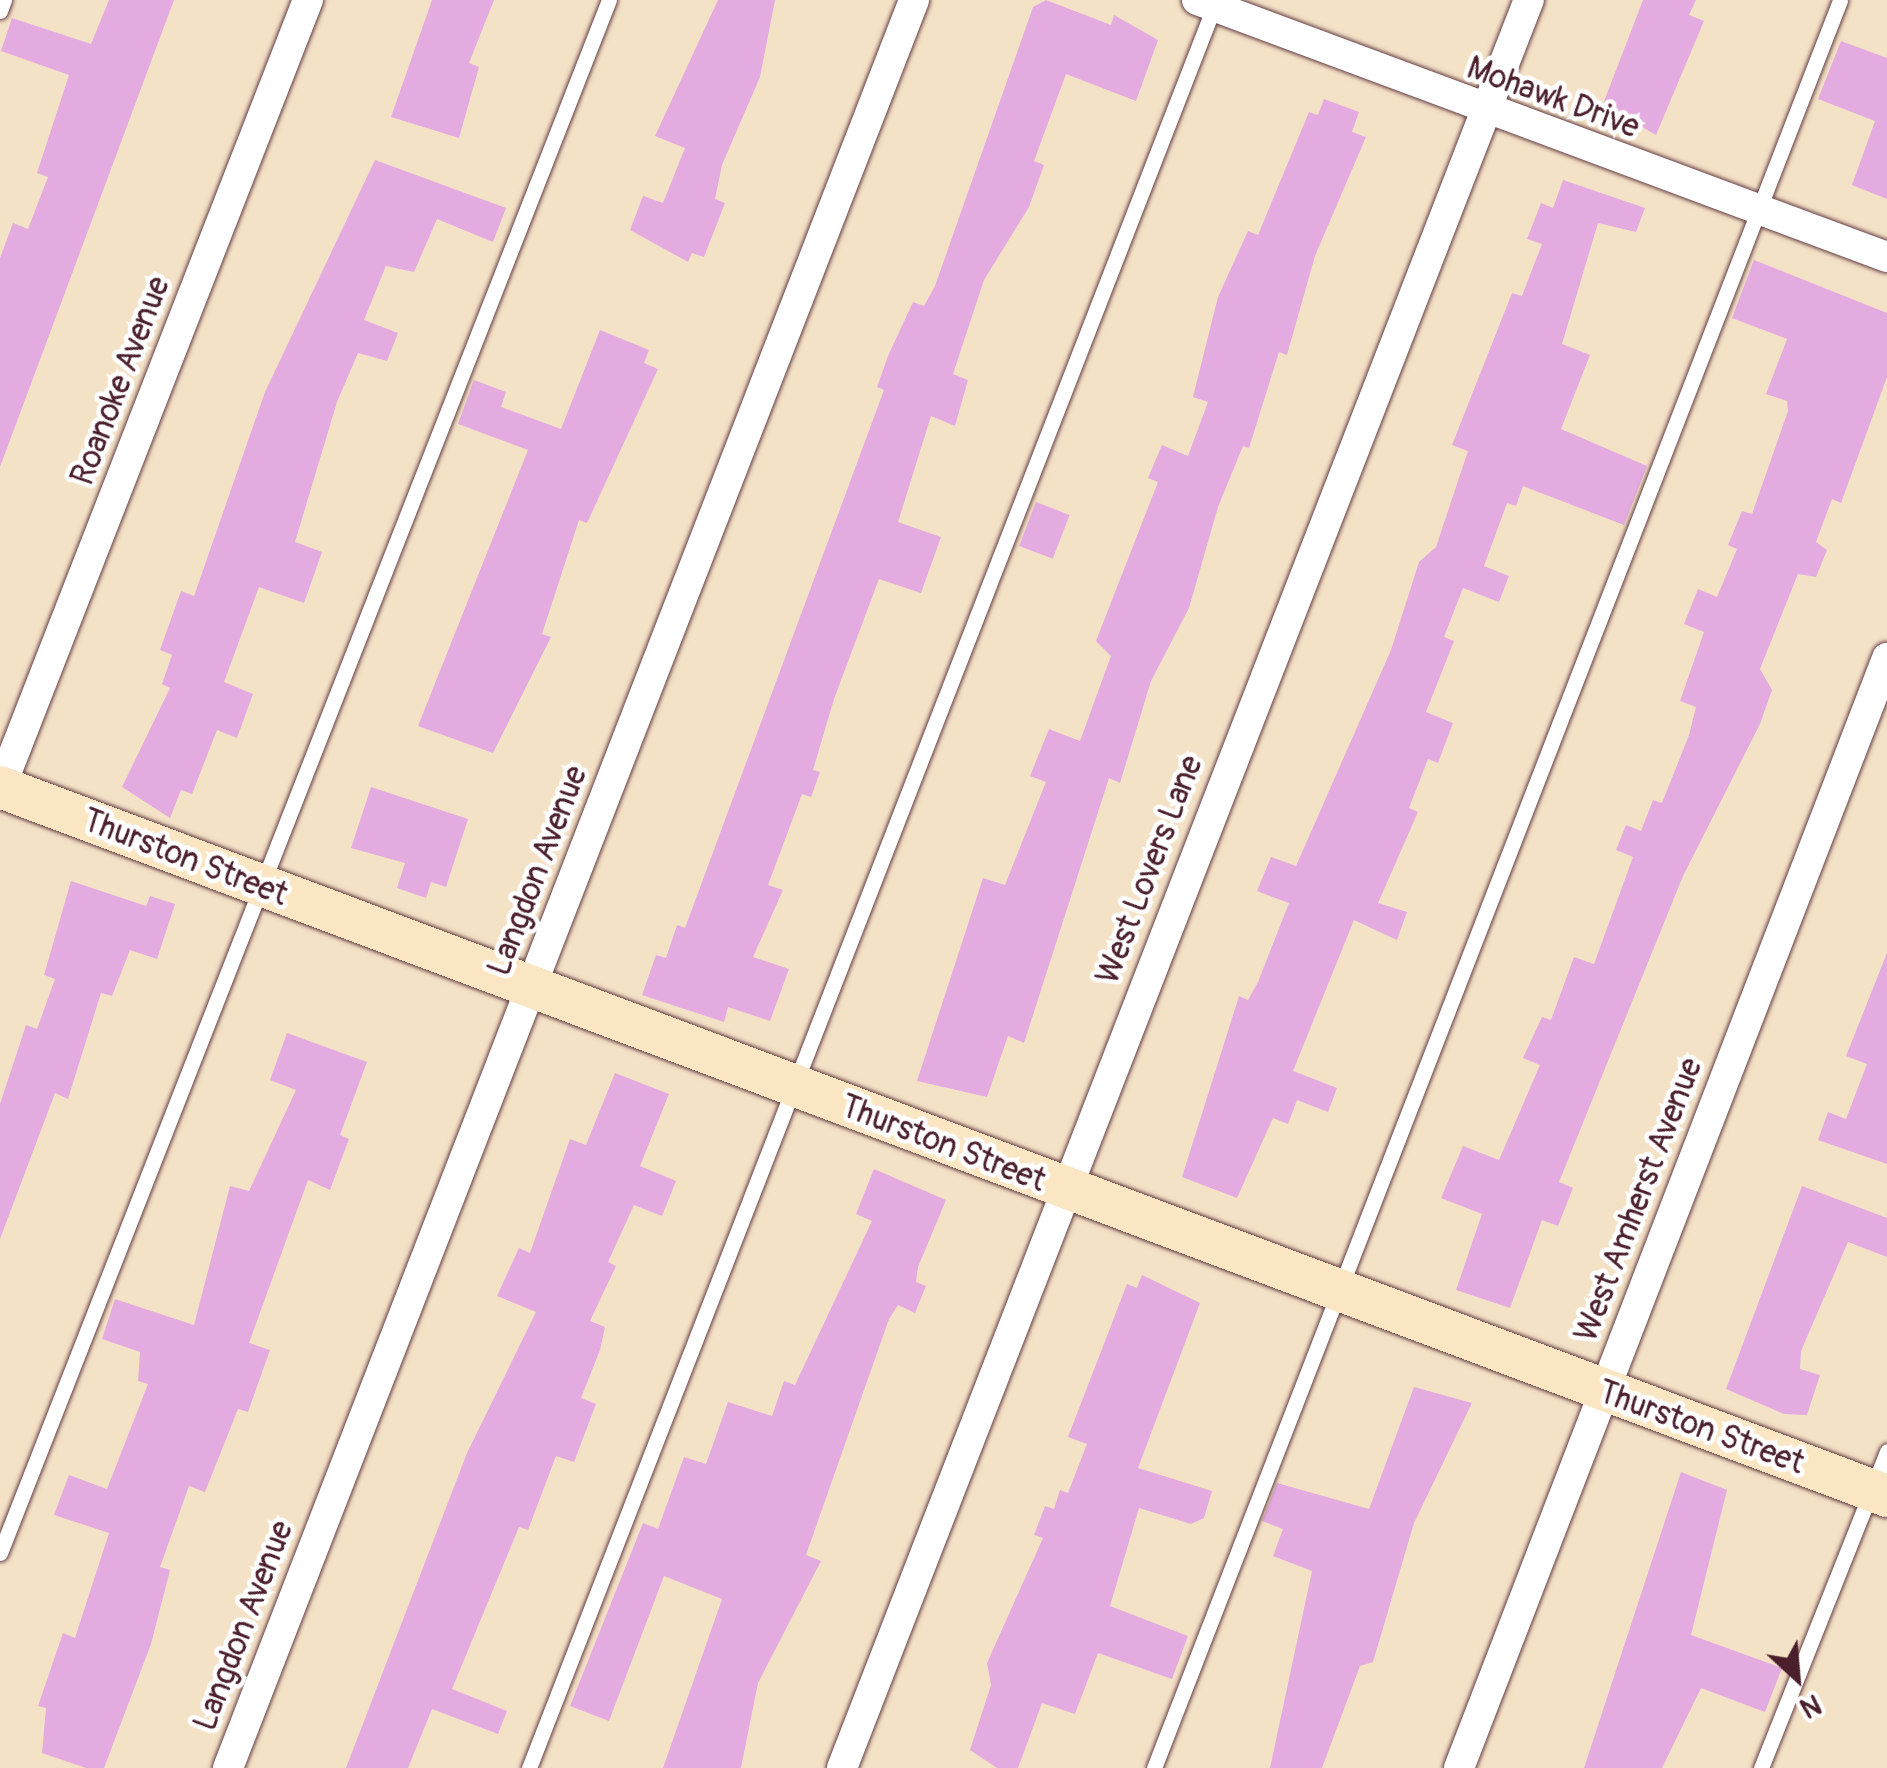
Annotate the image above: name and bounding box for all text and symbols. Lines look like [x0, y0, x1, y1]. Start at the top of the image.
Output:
street label: Mohawk Drive [1462, 49, 1644, 147]
street label: Roanoke Avenue [64, 271, 178, 491]
street label: West Lovers Lane [1089, 751, 1211, 989]
street label: Langdon Avenue [480, 761, 596, 981]
street label: Thurston Street [77, 801, 293, 915]
street label: West Amherst Avenue [1567, 1053, 1711, 1347]
street label: Thurston Street [835, 1087, 1051, 1201]
street label: Thurston Street [1593, 1373, 1809, 1483]
street label: Langdon Avenue [186, 1516, 302, 1736]
north arrow [1747, 1628, 1847, 1728]
text: N [1794, 1686, 1827, 1725]

